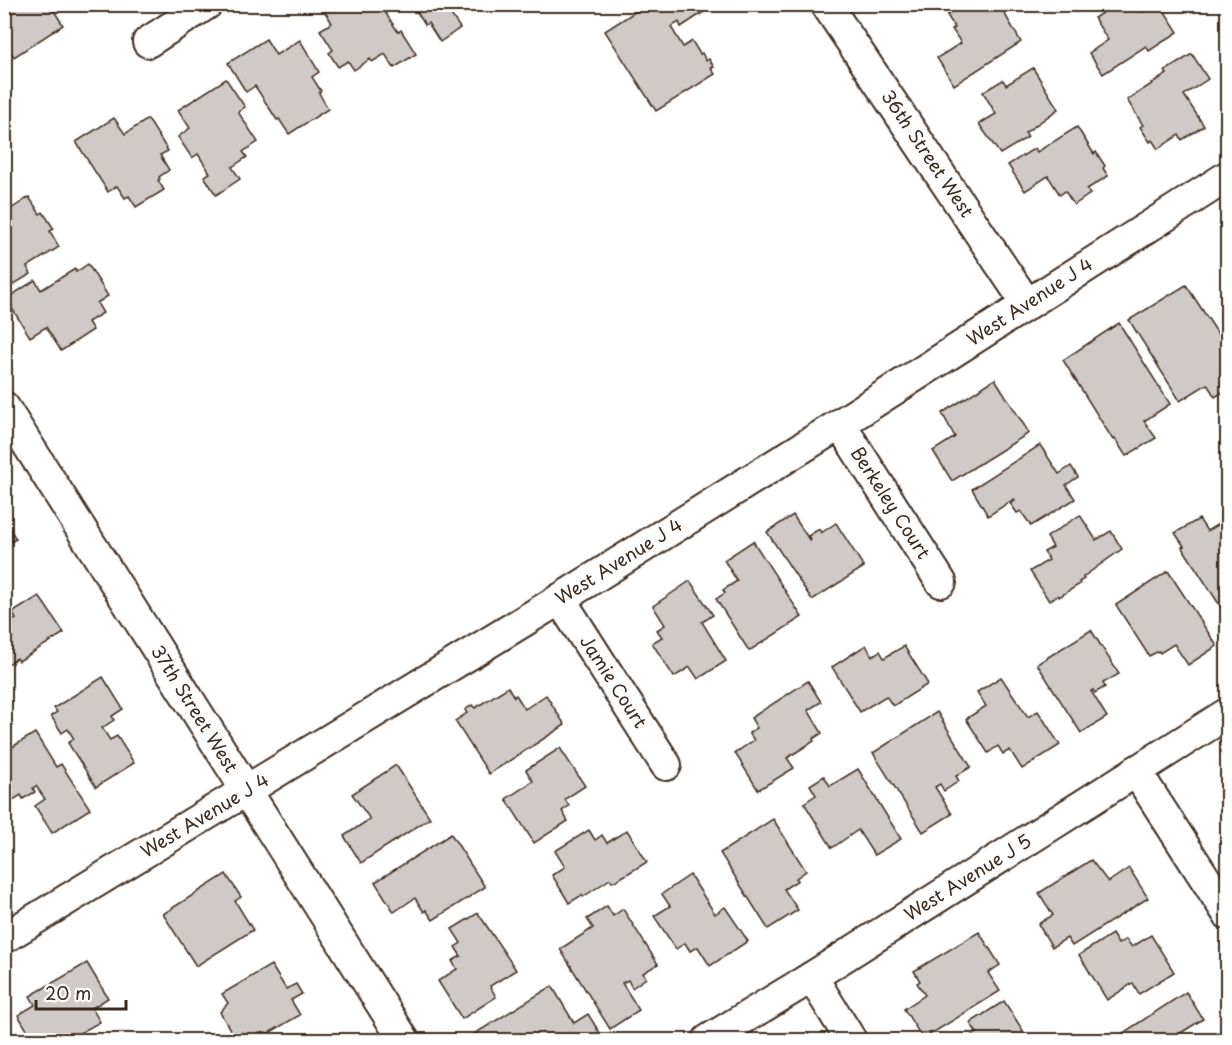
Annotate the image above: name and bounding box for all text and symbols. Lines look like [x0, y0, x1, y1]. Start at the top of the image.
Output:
street label: 36th Street West [876, 84, 981, 222]
street label: West Avenue J 4 [961, 250, 1098, 352]
street label: Berkeley Court [845, 441, 938, 564]
street label: West Avenue J 4 [549, 511, 687, 611]
street label: Jamie Court [574, 629, 654, 733]
street label: 37th Street West [145, 639, 245, 777]
street label: West Avenue J 4 [135, 766, 273, 864]
street label: West Avenue J 5 [898, 827, 1036, 927]
scale bar [36, 973, 126, 1011]
text: 20 m [45, 979, 91, 1006]

